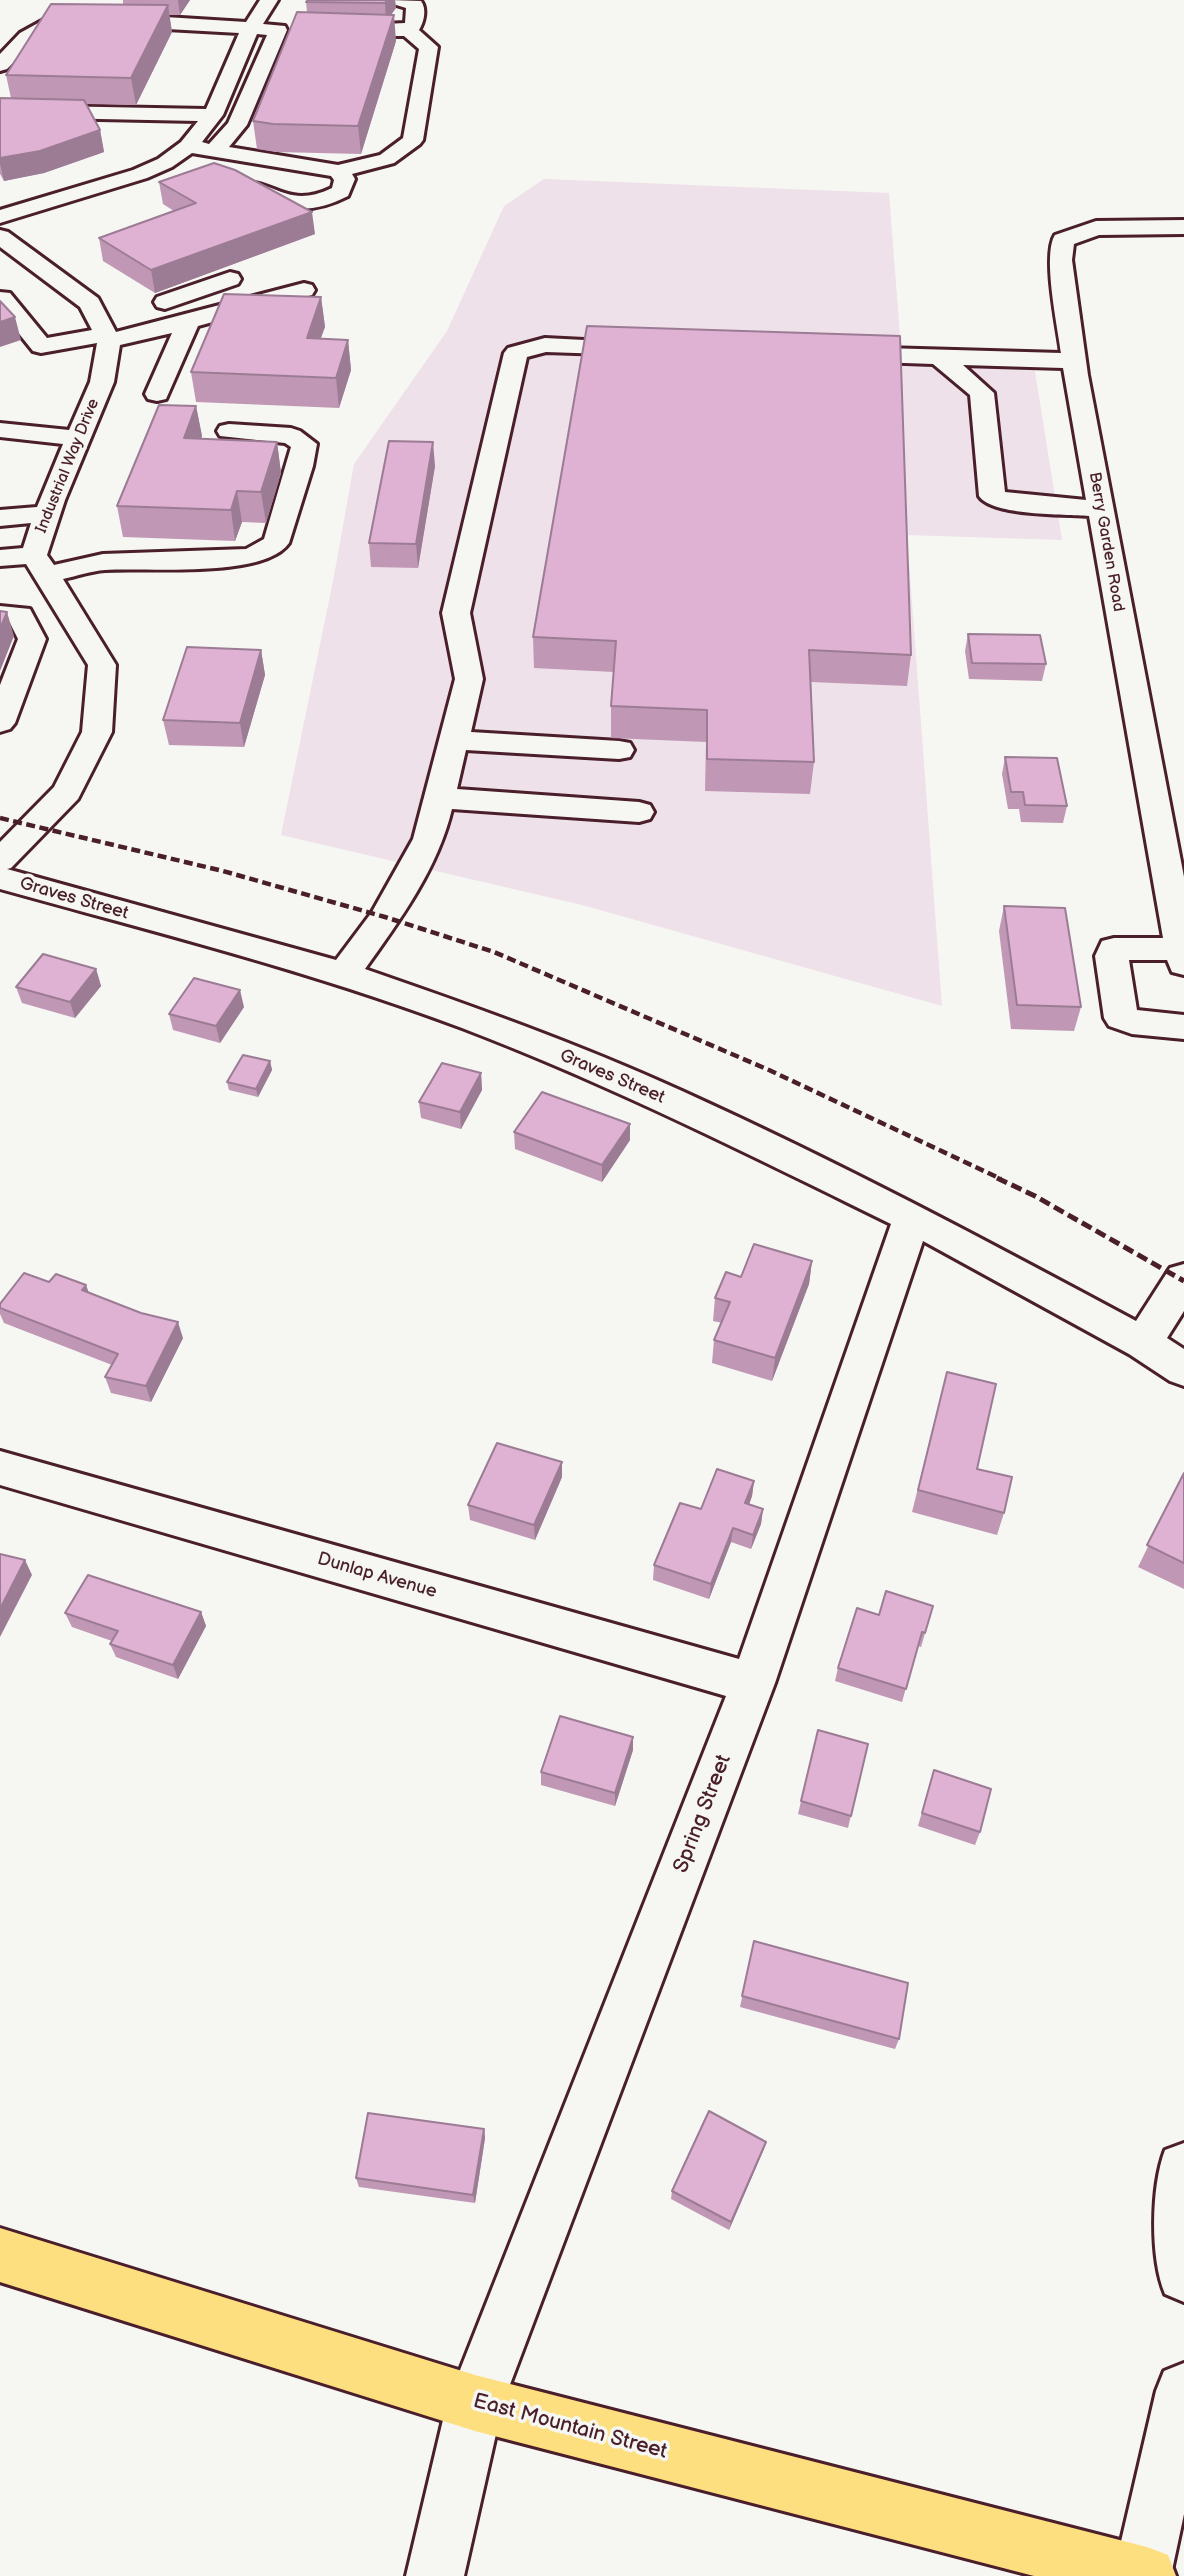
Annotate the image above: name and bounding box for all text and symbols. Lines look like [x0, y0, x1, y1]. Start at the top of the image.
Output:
street label: Industrial Way Drive [32, 396, 104, 536]
street label: Berry Garden Road [1084, 471, 1128, 613]
street label: Graves Street [17, 873, 131, 925]
street label: Graves Street [556, 1045, 668, 1109]
street label: Dunlap Avenue [315, 1549, 439, 1603]
street label: Spring Street [669, 1751, 737, 1877]
street label: East Mountain Street [470, 2389, 670, 2465]

